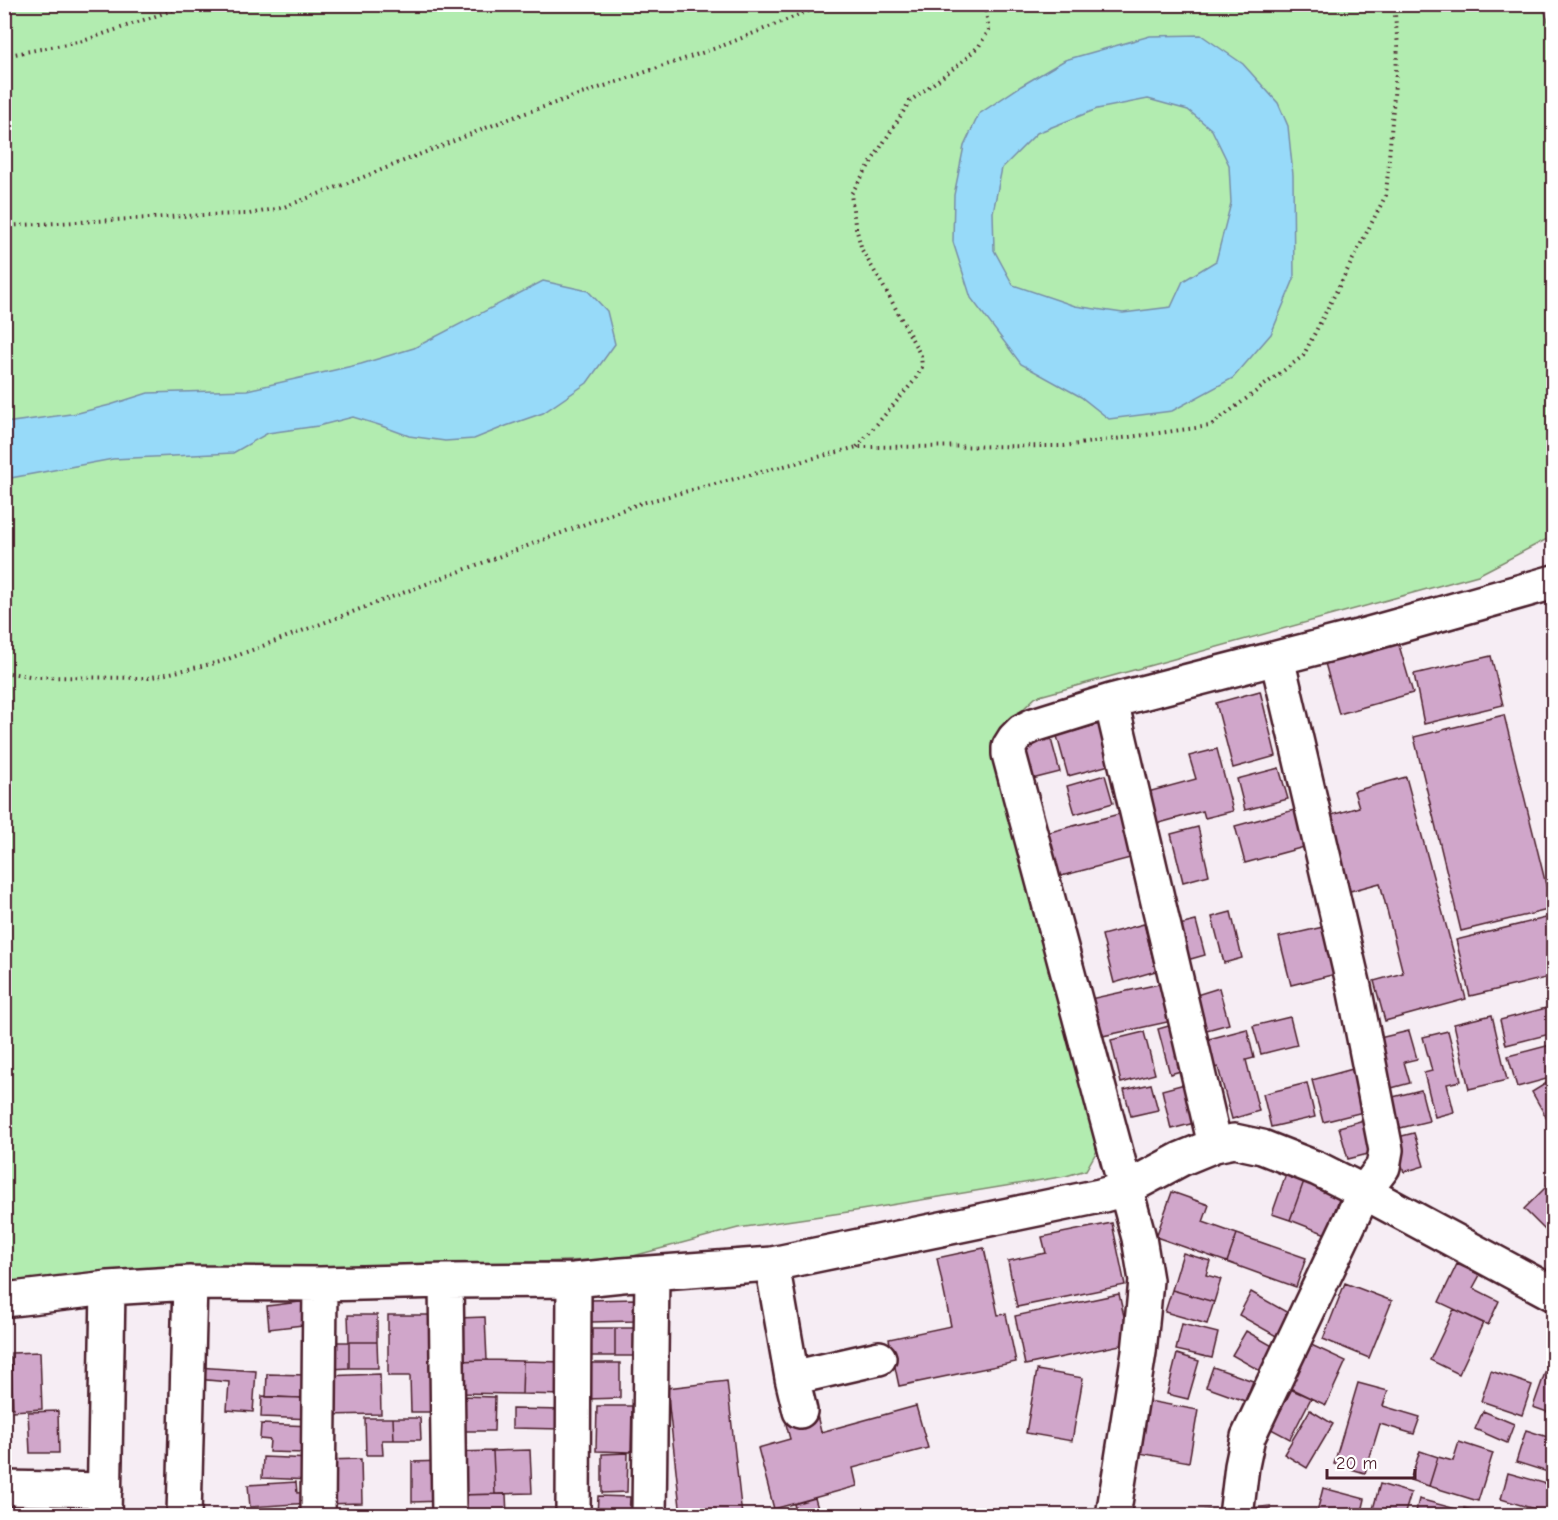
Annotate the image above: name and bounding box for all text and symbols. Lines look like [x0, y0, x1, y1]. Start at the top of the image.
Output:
scale bar [1327, 1442, 1416, 1480]
text: 20 m [1336, 1453, 1377, 1474]

